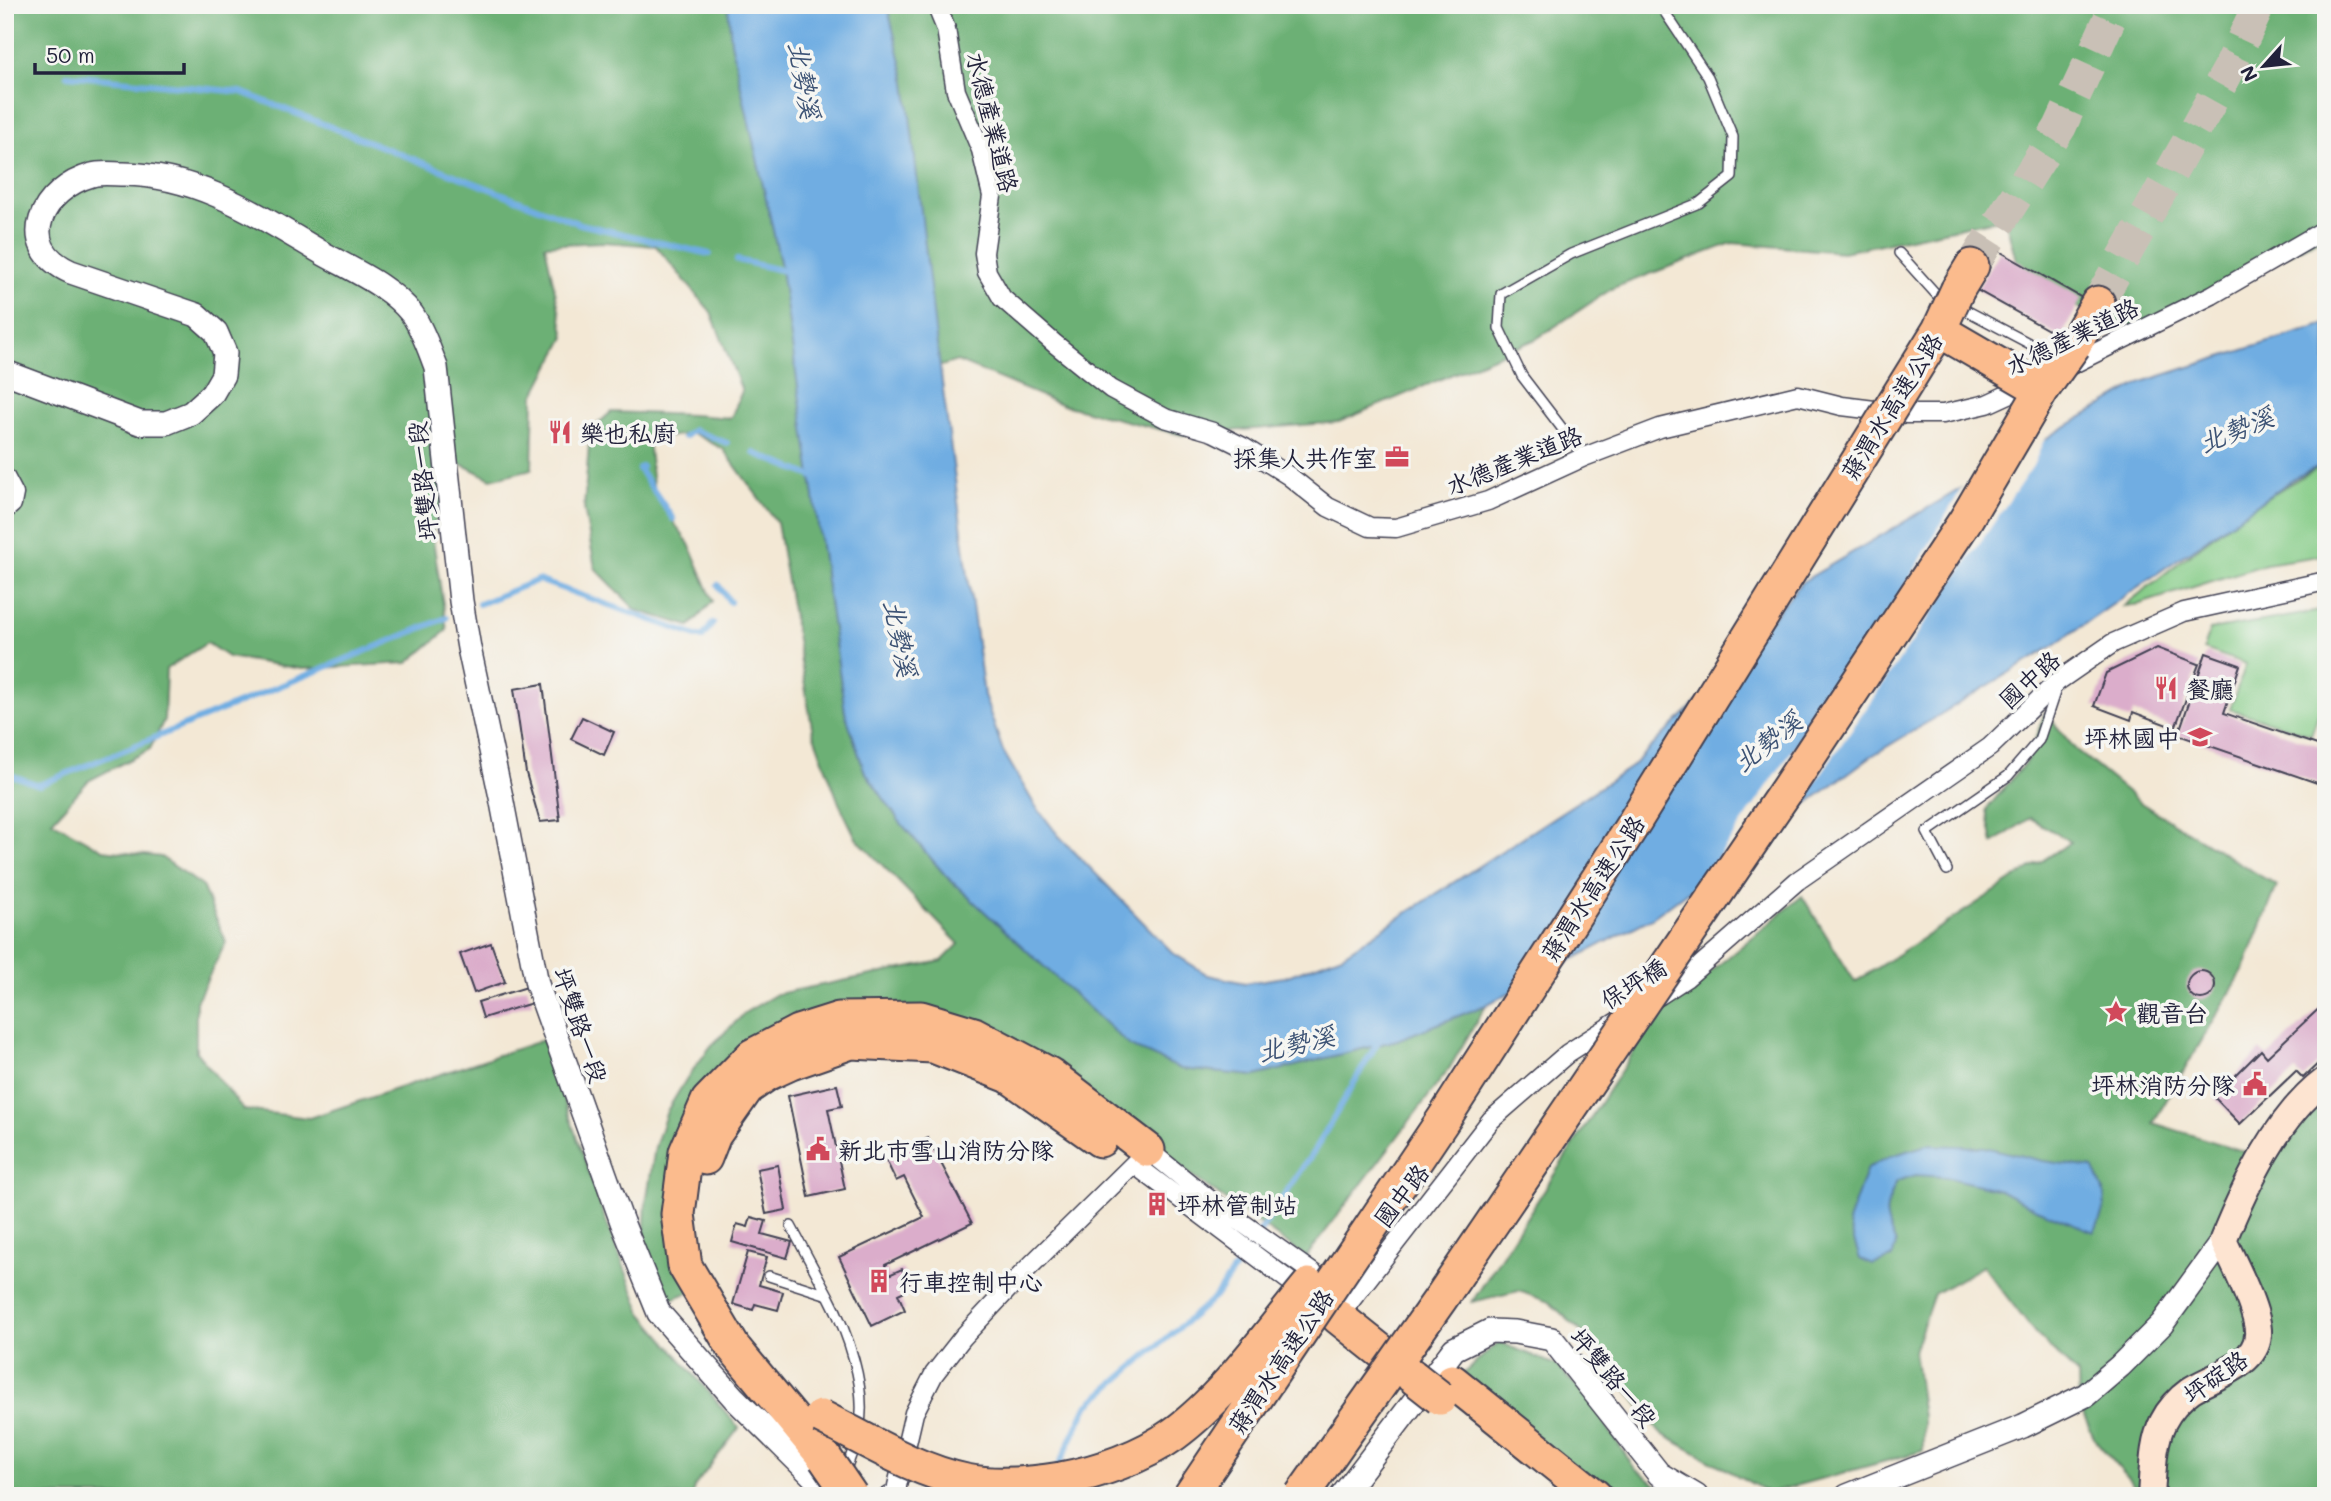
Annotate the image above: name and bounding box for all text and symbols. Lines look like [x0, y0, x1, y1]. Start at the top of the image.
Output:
scale bar [35, 32, 184, 76]
north arrow [2230, 32, 2300, 102]
water label: 北勢溪 [781, 39, 829, 123]
text: 50 m [46, 41, 95, 68]
street label: 水德產業道路 [961, 48, 1025, 196]
text: N [2234, 62, 2263, 86]
street label: 水德產業道路 [2000, 291, 2144, 381]
street label: 蔣渭水高速公路 [1833, 327, 1949, 485]
water label: 北勢溪 [2193, 398, 2280, 459]
place label: 樂也私廚 [580, 417, 676, 448]
restaurant icon: 樂也私廚 [546, 418, 574, 446]
street label: 水德產業道路 [1441, 419, 1587, 501]
street label: 坪雙路一段 [400, 420, 444, 542]
place label: 採集人共作室 [1233, 442, 1377, 473]
office icon: 採集人共作室 [1383, 443, 1411, 471]
water label: 北勢溪 [877, 596, 926, 681]
street label: 國中路 [1992, 643, 2066, 715]
place label: 餐廳 [2186, 673, 2234, 704]
restaurant icon: 餐廳 [2152, 674, 2180, 702]
water label: 北勢溪 [1726, 702, 1810, 778]
place label: 坪林國中 [2084, 722, 2180, 753]
school or university icon: 坪林國中 [2186, 723, 2214, 751]
street label: 蔣渭水高速公路 [1533, 809, 1651, 967]
street label: 保坪橋 [1594, 951, 1672, 1015]
street label: 坪雙路一段 [547, 963, 615, 1087]
place label: 觀音台 [2136, 997, 2208, 1028]
place icon: 觀音台 [2102, 998, 2130, 1026]
water label: 北勢溪 [1254, 1017, 1340, 1068]
place label: 坪林消防分隊 [2091, 1069, 2235, 1100]
public building icon: 坪林消防分隊 [2241, 1070, 2269, 1098]
place label: 新北市雪山消防分隊 [838, 1134, 1054, 1165]
public building icon: 新北市雪山消防分隊 [804, 1135, 832, 1163]
street label: 國中路 [1367, 1157, 1435, 1233]
place label: 坪林管制站 [1177, 1189, 1297, 1220]
building icon: 坪林管制站 [1143, 1190, 1171, 1218]
place label: 行車控制中心 [899, 1266, 1043, 1297]
building icon: 行車控制中心 [865, 1267, 893, 1295]
street label: 蔣渭水高速公路 [1220, 1283, 1340, 1439]
street label: 坪雙路一段 [1564, 1321, 1664, 1433]
street label: 坪碇路 [2177, 1343, 2253, 1409]

